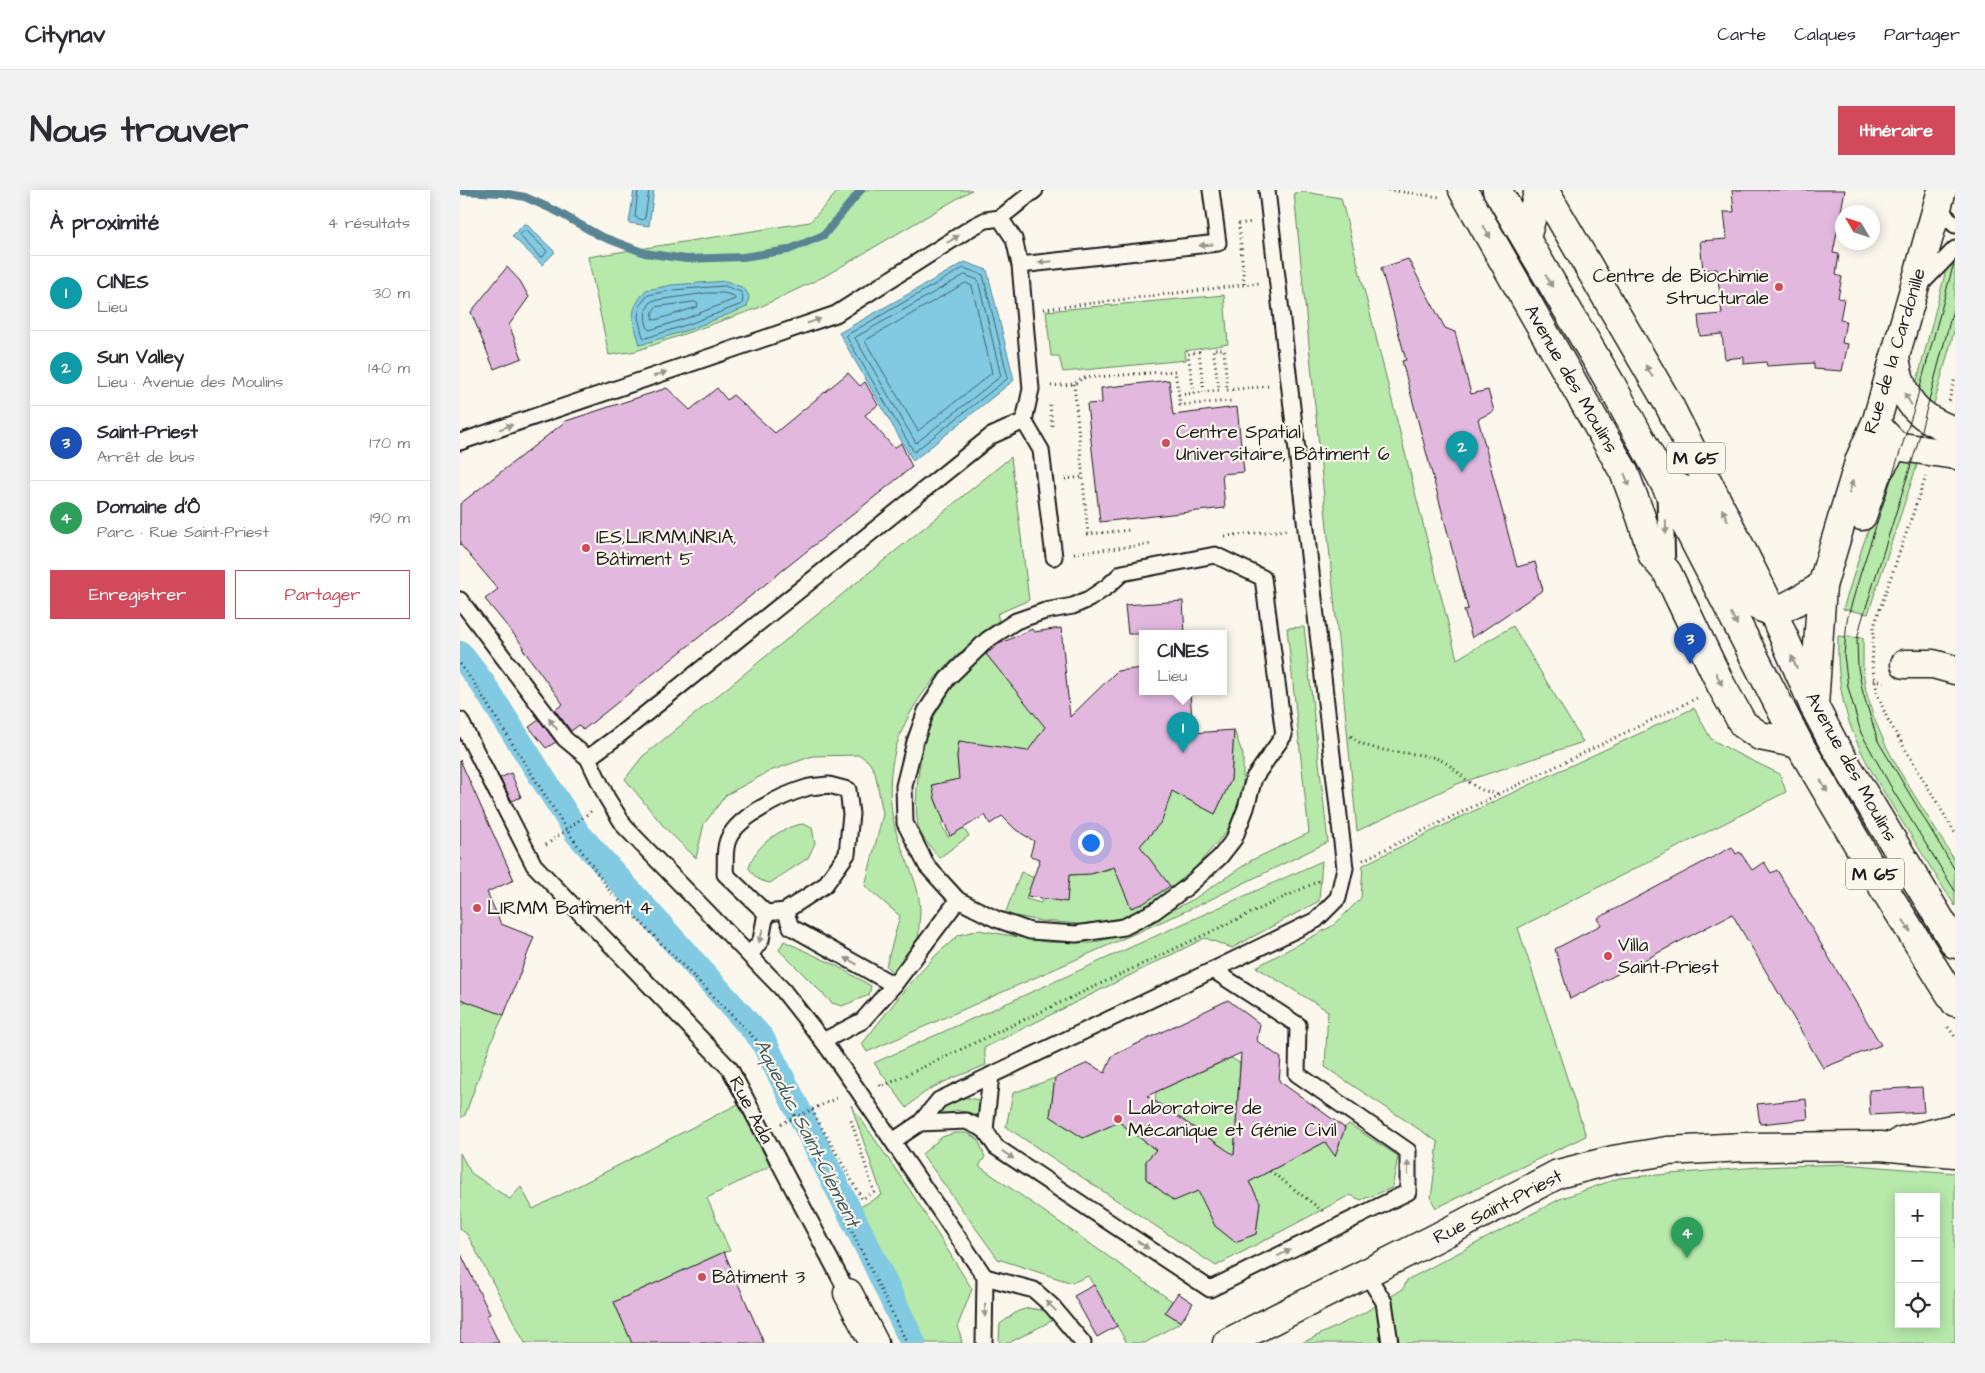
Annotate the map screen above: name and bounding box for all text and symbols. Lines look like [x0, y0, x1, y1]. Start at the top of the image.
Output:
text: Citynav [25, 18, 105, 52]
text: Carte [1717, 22, 1766, 47]
text: Calques [1794, 22, 1856, 47]
text: Partager [1884, 22, 1960, 47]
text: Nous trouver [30, 106, 248, 155]
button: Itinéraire [1838, 106, 1955, 155]
north arrow [1835, 205, 1880, 250]
text: À proximité [50, 208, 159, 237]
text: 4 résultats [327, 212, 410, 234]
one-way arrow [1483, 225, 1491, 240]
one-way arrow [946, 234, 960, 244]
one-way arrow [1198, 241, 1214, 249]
one-way arrow [1036, 258, 1052, 266]
place label: Centre de Biochimie Structurale [1593, 263, 1769, 312]
street label: Rue de la Cardonille [1857, 265, 1933, 437]
text: CINES [97, 269, 149, 296]
one-way arrow [1545, 274, 1554, 287]
marker: Centre de Biochimie Structurale [1773, 281, 1785, 293]
text: 1 [65, 282, 67, 304]
text: 30 m [373, 282, 410, 304]
text: Lieu [97, 296, 127, 318]
street label: Avenue des Moulins [1517, 300, 1625, 458]
one-way arrow [806, 317, 821, 325]
text: Sun Valley [97, 344, 184, 371]
text: 2 [61, 357, 71, 379]
text: 140 m [368, 357, 410, 379]
one-way arrow [1645, 364, 1654, 378]
one-way arrow [653, 370, 668, 378]
text: Lieu · Avenue des Moulins [97, 371, 283, 393]
one-way arrow [1903, 392, 1912, 405]
text: Saint-Priest [97, 419, 198, 446]
place label: Centre Spatial Universitaire, Bâtiment 6 [1176, 419, 1390, 468]
one-way arrow [499, 423, 514, 431]
pin: 2 [1446, 431, 1478, 472]
text: 3 [62, 432, 70, 454]
text: 170 m [369, 432, 410, 454]
marker: Centre Spatial Universitaire, Bâtiment 6 [1160, 437, 1172, 449]
road number: M 65 [1667, 442, 1725, 474]
text: Arrêt de bus [97, 446, 195, 468]
one-way arrow [1624, 473, 1631, 488]
one-way arrow [1848, 479, 1856, 494]
text: Domaine d'Ô [97, 494, 200, 521]
text: 4 [61, 507, 71, 529]
text: 190 m [370, 507, 410, 529]
one-way arrow [1721, 508, 1729, 522]
one-way arrow [1662, 519, 1670, 535]
text: Parc · Rue Saint-Priest [97, 521, 269, 543]
place label: IES,LIRMM,INRIA, Bâtiment 5 [596, 524, 737, 573]
marker: IES,LIRMM,INRIA, Bâtiment 5 [580, 542, 592, 554]
button: Enregistrer [50, 570, 225, 619]
button: Partager [235, 570, 410, 619]
one-way arrow [1730, 612, 1738, 627]
pin: 3 [1674, 623, 1706, 664]
popup [1139, 630, 1227, 695]
text: CINES [1157, 638, 1209, 665]
one-way arrow [1790, 655, 1798, 669]
text: Lieu [1157, 665, 1187, 687]
one-way arrow [1715, 672, 1723, 686]
street label: Avenue des Moulins [1799, 687, 1903, 847]
pin: 1 [1167, 712, 1199, 753]
one-way arrow [548, 718, 559, 731]
one-way arrow [1820, 779, 1828, 794]
your location [1078, 830, 1104, 856]
road number: M 65 [1846, 859, 1904, 890]
place label: LIRMM Batîment 4 [487, 895, 652, 922]
marker: LIRMM Batîment 4 [471, 902, 483, 914]
one-way arrow [1903, 919, 1912, 932]
one-way arrow [756, 928, 764, 943]
place label: Villa Saint-Priest [1618, 932, 1719, 981]
marker: Villa Saint-Priest [1602, 950, 1614, 962]
one-way arrow [844, 957, 858, 965]
water label: Aqueduc Saint-Clément [747, 1034, 868, 1234]
street label: Rue Ada [722, 1072, 780, 1149]
place label: Laboratoire de Mécanique et Génie Civil [1128, 1095, 1337, 1144]
marker: Laboratoire de Mécanique et Génie Civil [1112, 1113, 1124, 1125]
one-way arrow [1001, 1150, 1014, 1159]
one-way arrow [1404, 1160, 1412, 1176]
street label: Rue Saint-Priest [1429, 1163, 1568, 1251]
map controls [1895, 1193, 1940, 1328]
button: + [1895, 1193, 1940, 1238]
pin: 4 [1671, 1217, 1703, 1258]
button: − [1895, 1238, 1940, 1283]
one-way arrow [1136, 1240, 1150, 1250]
one-way arrow [1276, 1249, 1291, 1257]
place label: Bâtiment 3 [712, 1264, 806, 1291]
marker: Bâtiment 3 [696, 1271, 708, 1283]
button: locate [1895, 1283, 1940, 1328]
one-way arrow [1045, 1300, 1057, 1312]
one-way arrow [980, 1302, 988, 1318]

